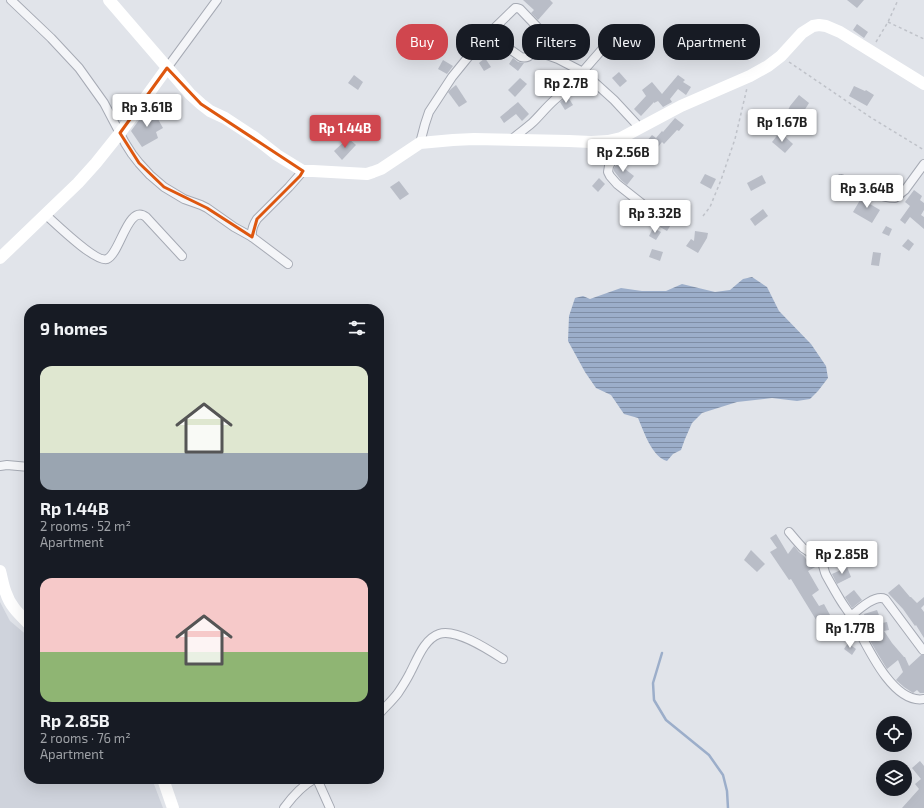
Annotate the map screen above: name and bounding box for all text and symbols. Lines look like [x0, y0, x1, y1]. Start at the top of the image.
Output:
chip: Buy [396, 24, 448, 60]
chip: Rent [456, 24, 514, 60]
chip: Filters [522, 24, 590, 60]
chip: New [598, 24, 655, 60]
chip: Apartment [663, 24, 760, 60]
pin: Rp 2.7B [529, 70, 603, 104]
text: Rp 2.7B [544, 75, 588, 91]
pin: Rp 3.61B [106, 94, 188, 128]
text: Rp 3.61B [121, 99, 173, 115]
pin: Rp 1.67B [741, 109, 823, 143]
text: Rp 1.67B [757, 114, 807, 130]
pin: Rp 1.44B [304, 115, 386, 149]
text: Rp 1.44B [319, 120, 371, 136]
pin: Rp 2.56B [582, 139, 664, 173]
text: Rp 2.56B [597, 144, 649, 160]
pin: Rp 3.64B [826, 175, 908, 209]
text: Rp 3.64B [840, 180, 894, 196]
pin: Rp 3.32B [614, 200, 696, 234]
text: Rp 3.32B [629, 205, 681, 221]
icon: filters [346, 317, 368, 339]
text: 9 homes [40, 318, 108, 338]
icon: home [168, 392, 240, 464]
text: Rp 1.44B [40, 498, 109, 518]
text: 2 rooms · 52 m² [40, 518, 131, 534]
text: Apartment [40, 534, 104, 550]
pin: Rp 2.85B [801, 541, 883, 575]
text: Rp 2.85B [815, 546, 869, 562]
icon: home [168, 604, 240, 676]
pin: Rp 1.77B [809, 615, 891, 649]
text: Rp 1.77B [825, 620, 875, 636]
text: Rp 2.85B [40, 710, 110, 730]
map controls [876, 716, 912, 796]
button: locate [876, 716, 912, 752]
text: 2 rooms · 76 m² [40, 730, 131, 746]
text: Apartment [40, 746, 104, 762]
button: layers [876, 760, 912, 796]

